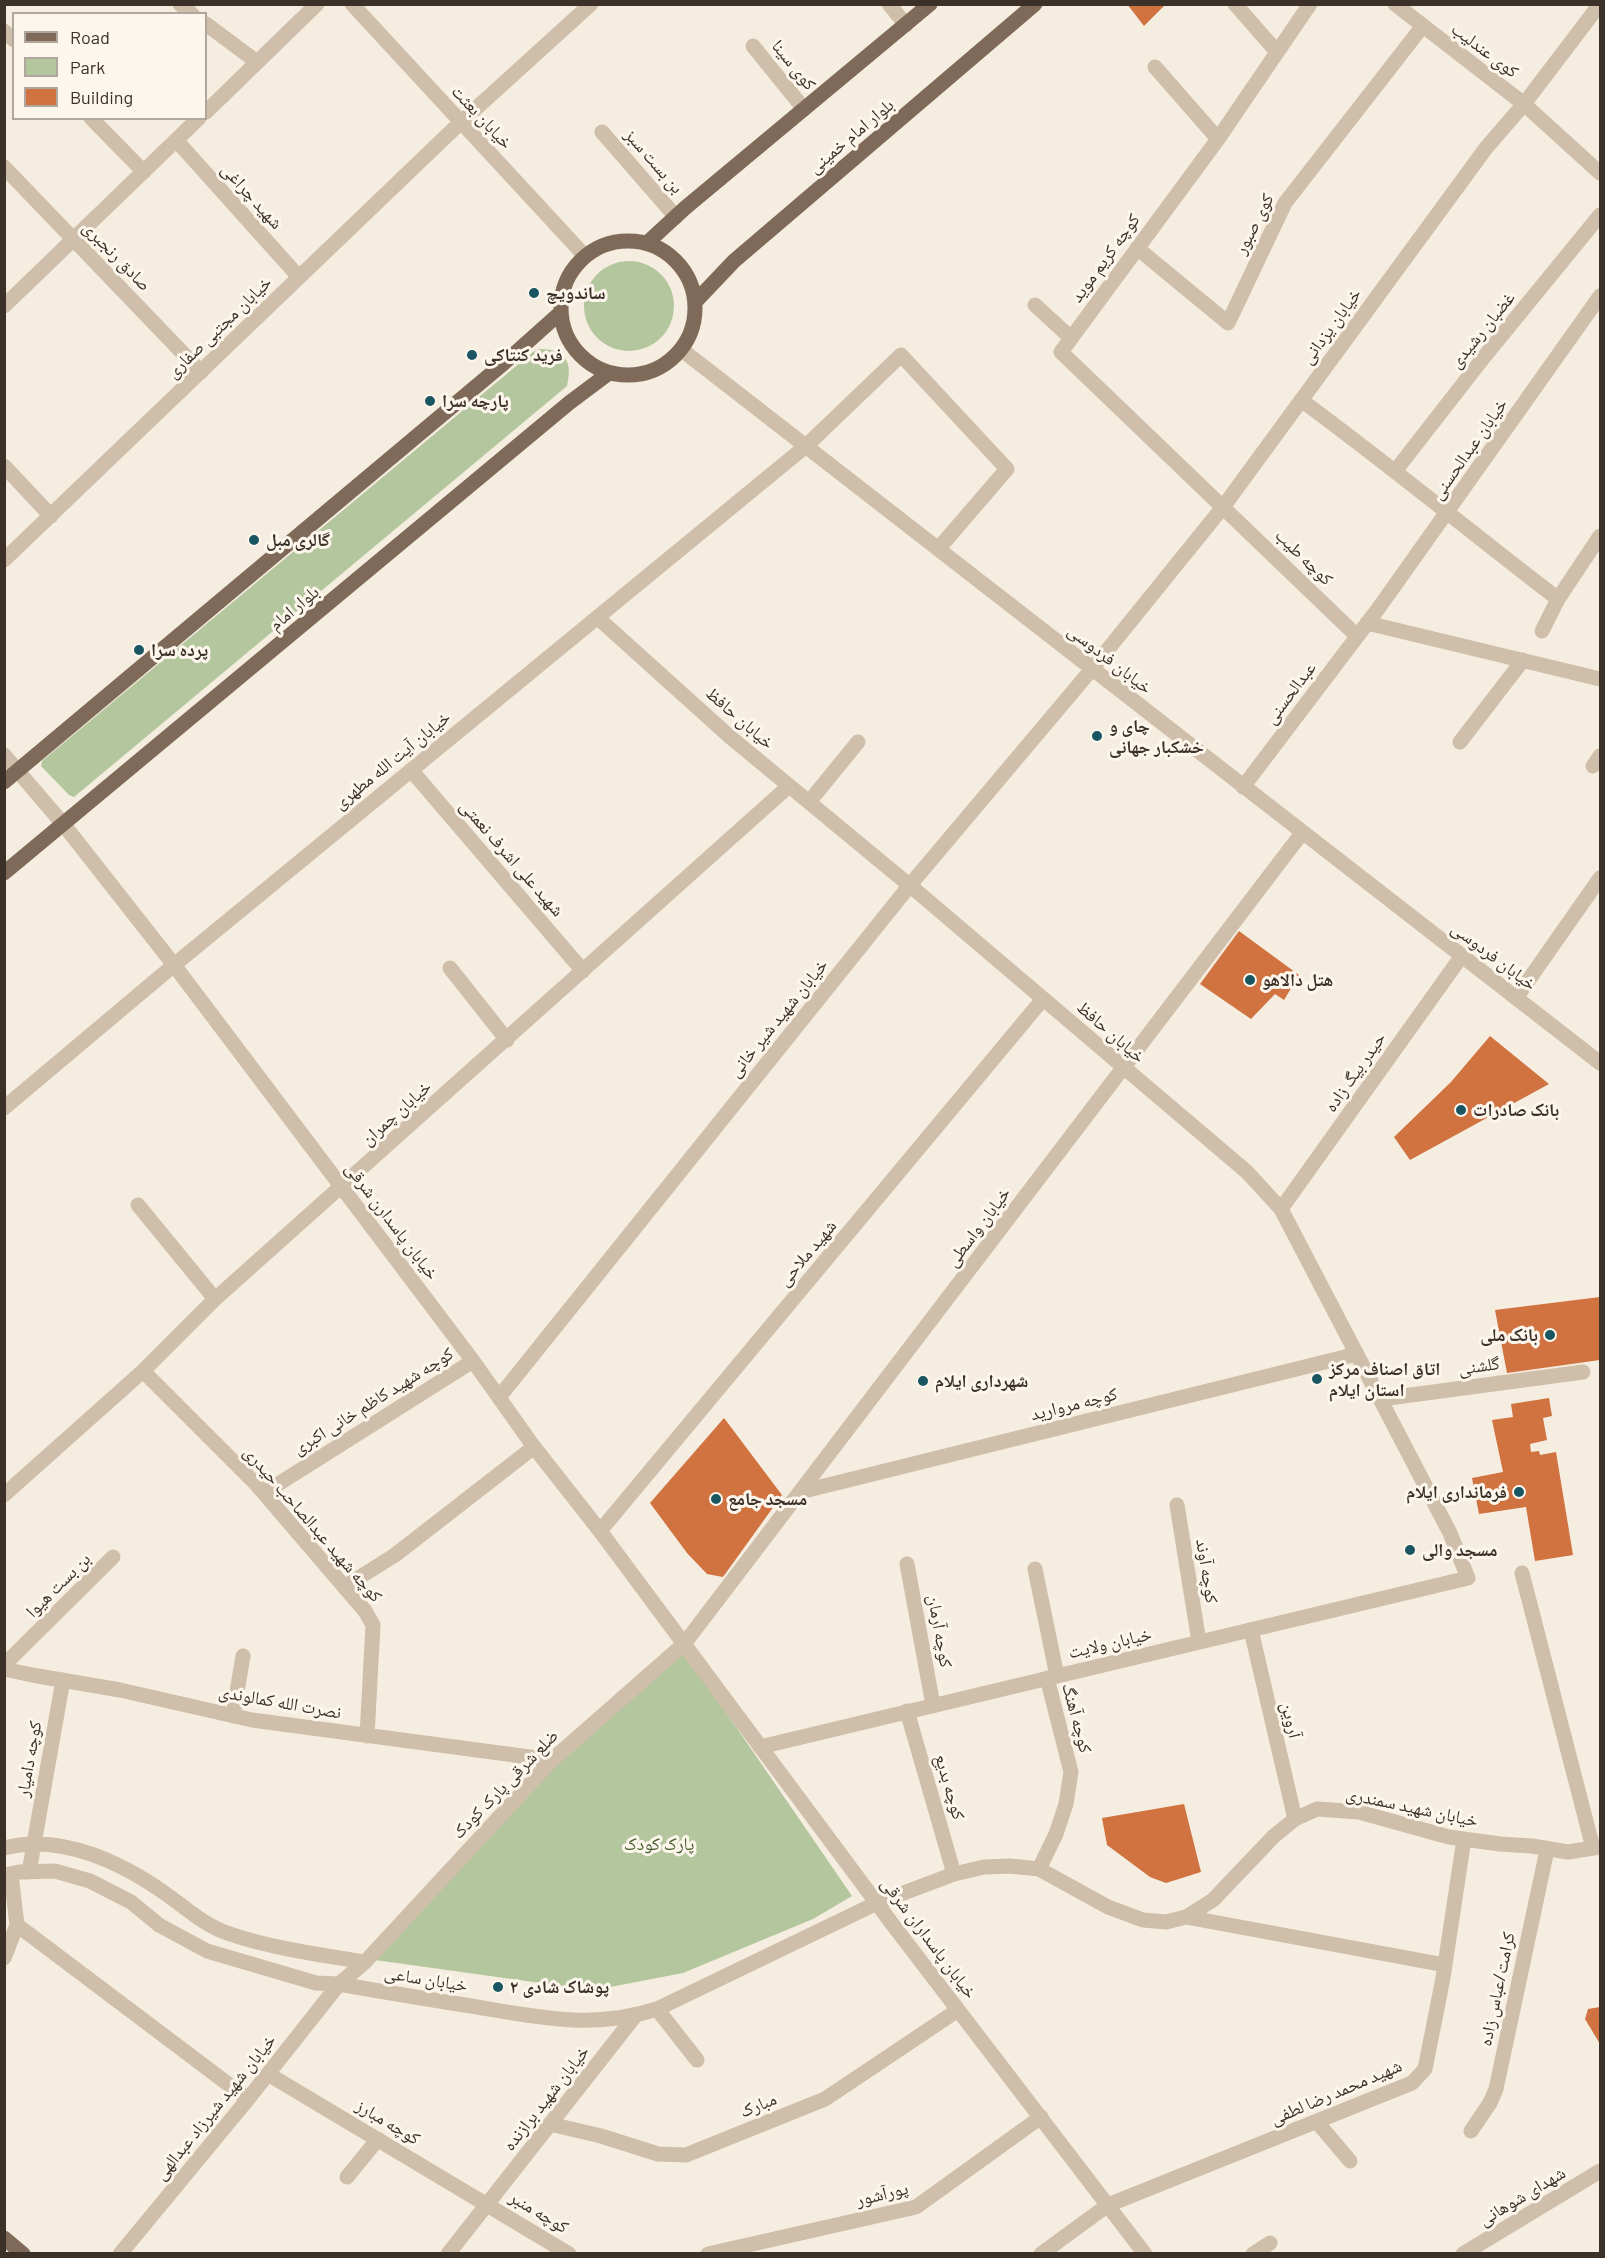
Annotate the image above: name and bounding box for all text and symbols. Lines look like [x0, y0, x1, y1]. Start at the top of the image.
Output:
legend [12, 12, 207, 120]
street label: کوی عندلیب [1447, 18, 1523, 82]
text: Road [70, 26, 110, 48]
street label: کوی سینا [767, 35, 821, 95]
text: Park [70, 56, 105, 78]
street label: خیابان بعثت [447, 80, 517, 154]
text: Building [70, 86, 133, 108]
street label: بلوار امام خمینی [804, 94, 898, 178]
street label: بن بست سبز [620, 124, 688, 198]
street label: شهید چراغی [217, 158, 287, 234]
street label: کوی صبور [1230, 190, 1278, 258]
street label: کوچه کریم موید [1066, 209, 1144, 307]
street label: صادق رنجبری [78, 217, 156, 295]
street label: خیابان مجتبی صفاری [162, 271, 276, 383]
place label: ساندویچ [546, 282, 606, 304]
street label: خیابان یزدانی [1296, 284, 1366, 368]
marker: ساندویچ [527, 286, 541, 300]
street label: غضبان رشیدی [1445, 287, 1519, 373]
place label: فرید کنتاکی [484, 344, 563, 366]
marker: فرید کنتاکی [465, 348, 479, 362]
place label: پارچه سرا [442, 390, 509, 412]
marker: پارچه سرا [423, 394, 437, 408]
street label: خیابان عبدالحسنی [1426, 394, 1512, 504]
street label: کوچه طیب [1271, 524, 1337, 590]
place label: گالری مبل [266, 529, 330, 551]
marker: گالری مبل [247, 533, 261, 547]
street label: بلوار امام [265, 581, 323, 635]
street label: خیابان فردوسی [1064, 619, 1156, 699]
place label: پرده سرا [151, 639, 208, 661]
marker: پرده سرا [132, 643, 146, 657]
street label: عبدالحسنی [1260, 658, 1320, 728]
street label: خیابان حافظ [701, 682, 779, 754]
street label: خیابان آیت الله مطهری [329, 706, 455, 814]
place label: چای و خشکبار جهانی [1109, 715, 1204, 758]
marker: چای و خشکبار جهانی [1090, 729, 1104, 743]
street label: شهید علی اشرف نعمتی [455, 795, 569, 921]
street label: خیابان فردوسی [1447, 917, 1541, 995]
street label: خیابان شهید شیر خانی [724, 954, 832, 1082]
place label: هتل دالاهو [1262, 969, 1333, 991]
marker: هتل دالاهو [1243, 973, 1257, 987]
street label: خیابان حافظ [1072, 996, 1150, 1068]
street label: حیدر بیگ زاده [1320, 1028, 1390, 1116]
street label: خیابان چمران [356, 1076, 436, 1150]
place label: بانک صادرات [1473, 1099, 1559, 1121]
marker: بانک صادرات [1454, 1103, 1468, 1117]
street label: خیابان پاسدارن شرقی [341, 1158, 443, 1284]
street label: خیابان واسطی [941, 1183, 1015, 1271]
street label: شهید ملاحی [773, 1215, 841, 1291]
place label: بانک ملی [1480, 1324, 1538, 1346]
marker: بانک ملی [1543, 1328, 1557, 1342]
street label: کوچه شهید کاظم خانی اکبری [289, 1343, 457, 1459]
street label: گلشنی [1457, 1352, 1501, 1380]
place label: اتاق اصناف مرکز استان ایلام [1329, 1358, 1440, 1400]
place label: شهرداری ایلام [935, 1370, 1028, 1392]
marker: اتاق اصناف مرکز استان ایلام [1310, 1372, 1324, 1386]
marker: شهرداری ایلام [916, 1374, 930, 1388]
street label: کوچه مروارید [1028, 1383, 1120, 1425]
street label: کوچه شهید عبدالصاحب حیدری [239, 1441, 387, 1607]
place label: فرمانداری ایلام [1406, 1481, 1507, 1503]
marker: فرمانداری ایلام [1512, 1485, 1526, 1499]
place label: مسجد جامع [728, 1488, 807, 1510]
marker: مسجد جامع [709, 1492, 723, 1506]
street label: کوچه آوند [1191, 1537, 1223, 1605]
place label: مسجد والی [1422, 1539, 1498, 1561]
marker: مسجد والی [1403, 1543, 1417, 1557]
street label: بن بست هیوا [21, 1548, 95, 1622]
street label: کوچه آرمان [923, 1593, 957, 1669]
street label: خیابان ولایت [1066, 1623, 1154, 1663]
street label: نصرت الله کمالوندی [217, 1681, 343, 1723]
street label: کوچه آهنگ [1057, 1681, 1097, 1755]
street label: آروین [1276, 1700, 1306, 1740]
street label: کوچه دامیار [12, 1719, 46, 1799]
street label: ضلع شرقی پارک کودک [447, 1725, 563, 1843]
street label: کوچه بدیع [930, 1752, 970, 1822]
street label: خیابان شهید سمندری [1344, 1782, 1480, 1832]
park label: پارک کودک [624, 1833, 694, 1855]
street label: خیابان پاسداران شرقی [876, 1873, 982, 2003]
street label: کرامت/عباس زاده [1474, 1930, 1520, 2048]
street label: خیابان ساعی [383, 1962, 469, 1996]
place label: پوشاک شادی ۲ [510, 1976, 609, 1998]
marker: پوشاک شادی ۲ [491, 1980, 505, 1994]
street label: خیابان شهید شیرزاد عبدالهی [149, 2030, 281, 2184]
street label: خیابان شهید برازنده [498, 2041, 594, 2155]
street label: شهید محمد رضا لطفی [1267, 2055, 1405, 2129]
street label: مبارک [736, 2088, 780, 2122]
street label: کوچه مبارز [352, 2094, 424, 2150]
street label: شهدای شوهانی [1475, 2162, 1569, 2230]
street label: پورآشور [854, 2177, 910, 2211]
street label: کوچه منبر [506, 2186, 572, 2238]

